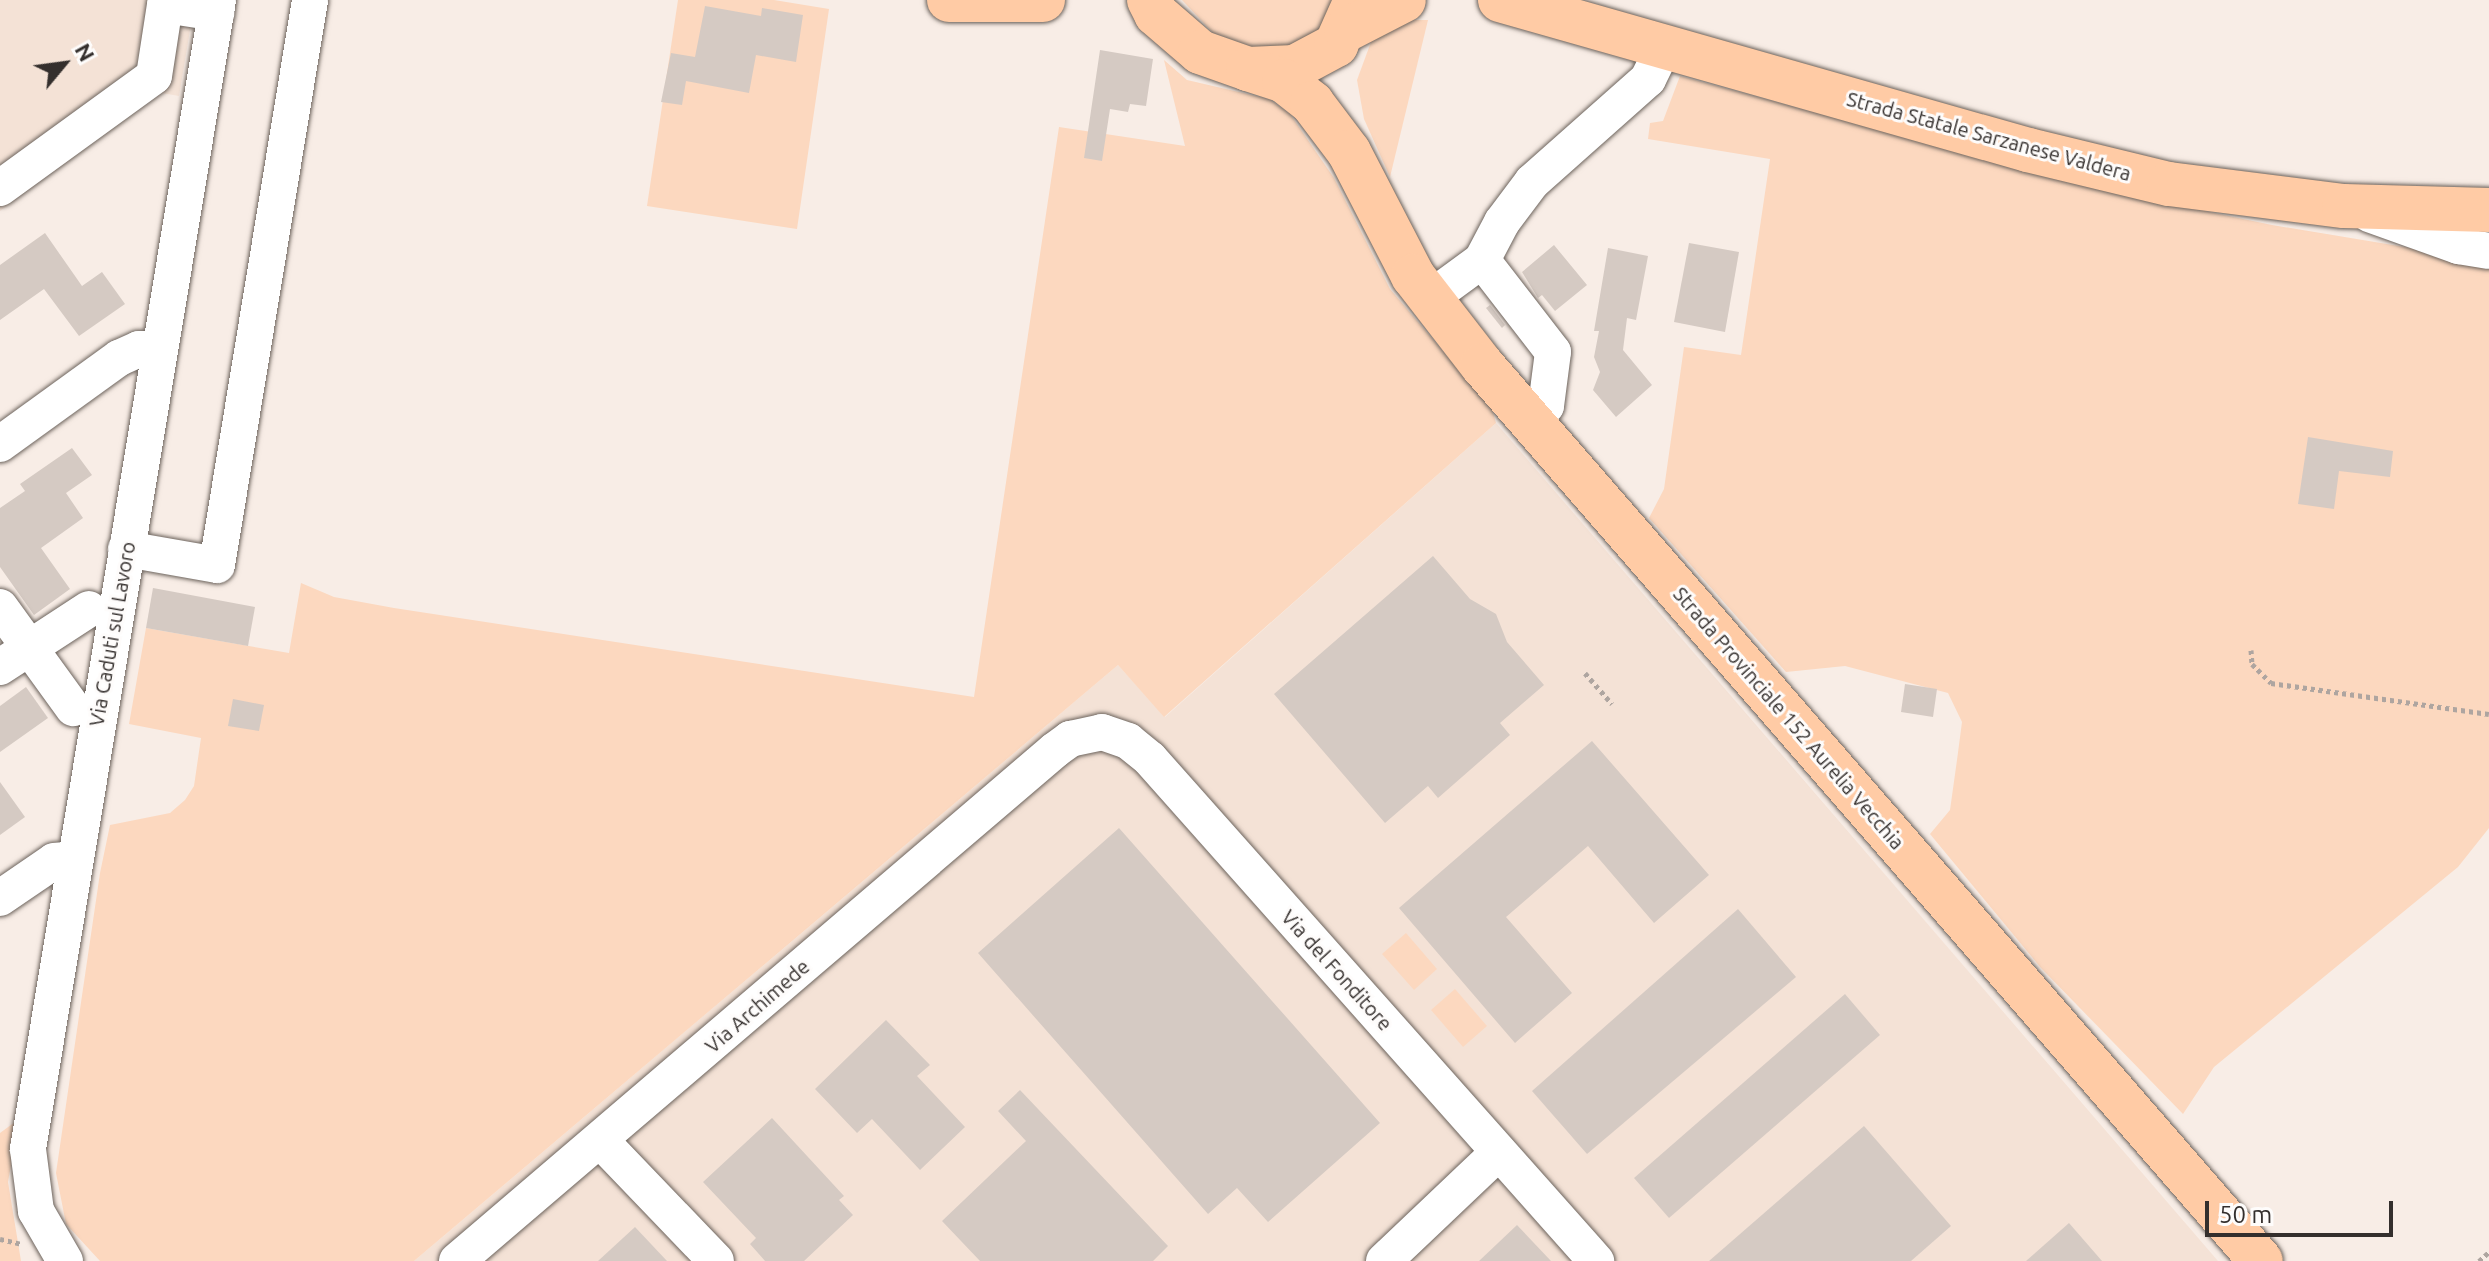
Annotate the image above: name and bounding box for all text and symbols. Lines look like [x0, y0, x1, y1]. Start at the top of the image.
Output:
north arrow [24, 24, 104, 104]
text: N [71, 39, 100, 65]
street label: Strada Statale Sarzanese Valdera [1844, 86, 2134, 186]
street label: Via Caduti sul Lavoro [84, 540, 140, 728]
street label: Strada Provinciale 152 Aurelia Vecchia [1668, 582, 1910, 854]
street label: Via del Fonditore [1277, 905, 1397, 1035]
street label: Via Archimede [700, 954, 814, 1058]
scale bar [2209, 1185, 2397, 1235]
text: 50 m [2219, 1201, 2272, 1228]

